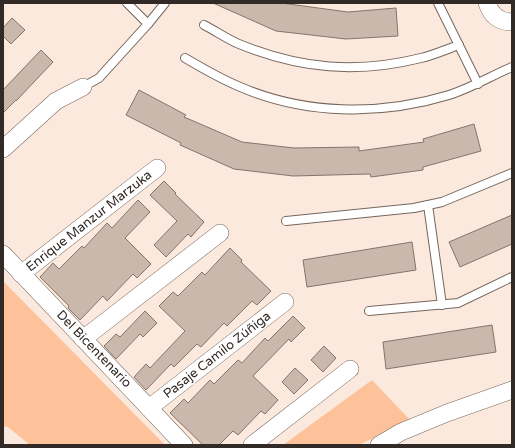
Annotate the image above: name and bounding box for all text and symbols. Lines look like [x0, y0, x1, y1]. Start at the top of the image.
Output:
street label: Enrique Manzur Marzuka [23, 167, 155, 275]
street label: Del Bicentenario [53, 307, 135, 391]
street label: Pasaje Camilo Zúñiga [160, 308, 274, 402]

